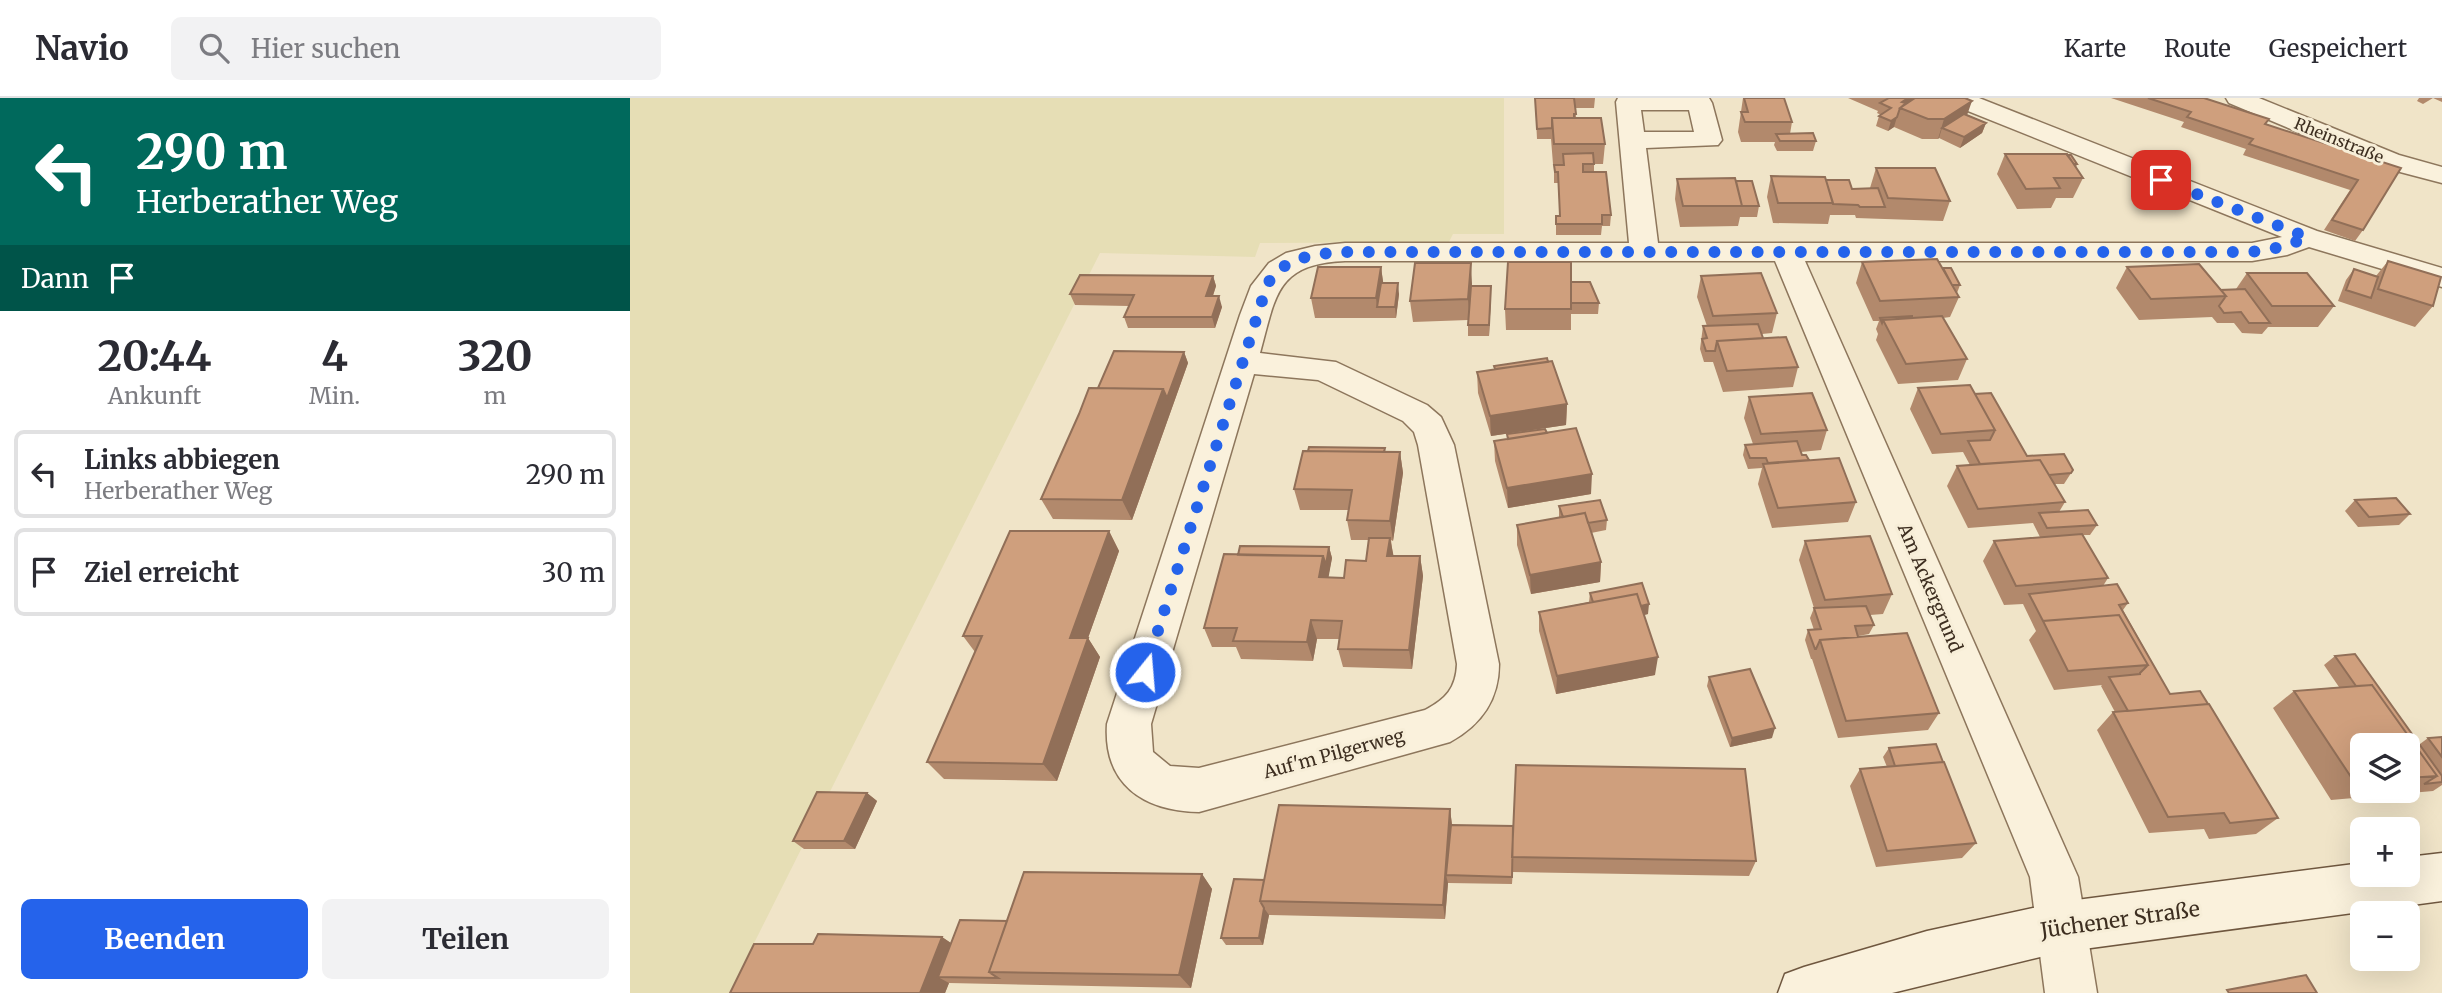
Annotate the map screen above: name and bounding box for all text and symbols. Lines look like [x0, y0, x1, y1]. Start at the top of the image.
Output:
search box [171, 17, 661, 80]
text: Navio [35, 28, 129, 69]
icon: search [195, 29, 233, 67]
text: Hier suchen [251, 32, 401, 65]
text: Karte [2064, 33, 2126, 64]
text: Route [2164, 33, 2231, 64]
text: Gespeichert [2269, 33, 2407, 64]
street label: Rheinstraße [2291, 113, 2387, 167]
text: 290 m [136, 121, 288, 182]
icon: left [21, 126, 112, 217]
pin [2131, 150, 2191, 210]
icon: arrive [2142, 161, 2180, 199]
text: Herberather Weg [136, 182, 398, 222]
icon: arrive [103, 259, 141, 297]
text: Dann [21, 262, 89, 295]
text: 20:44 [98, 330, 211, 382]
text: 4 [321, 330, 348, 382]
text: 320 [458, 330, 532, 382]
text: Ankunft [108, 381, 201, 410]
text: Min. [309, 381, 360, 410]
text: m [484, 381, 506, 410]
text: Links abbiegen [84, 443, 280, 476]
icon: left [25, 455, 63, 493]
text: 290 m [526, 458, 605, 491]
text: Herberather Weg [84, 476, 272, 505]
street label: Am Ackergrund [1893, 519, 1968, 656]
icon: arrive [25, 553, 63, 591]
text: Ziel erreicht [84, 556, 239, 589]
text: 30 m [542, 556, 605, 589]
position arrow [1108, 635, 1182, 709]
street label: Auf'm Pilgerweg [1260, 724, 1407, 784]
map controls [2350, 733, 2420, 971]
button: layers [2350, 733, 2420, 803]
button: + [2350, 817, 2420, 887]
street label: Jüchener Straße [2038, 895, 2201, 944]
button: Beenden [21, 899, 308, 979]
button: Teilen [322, 899, 609, 979]
button: − [2350, 901, 2420, 971]

